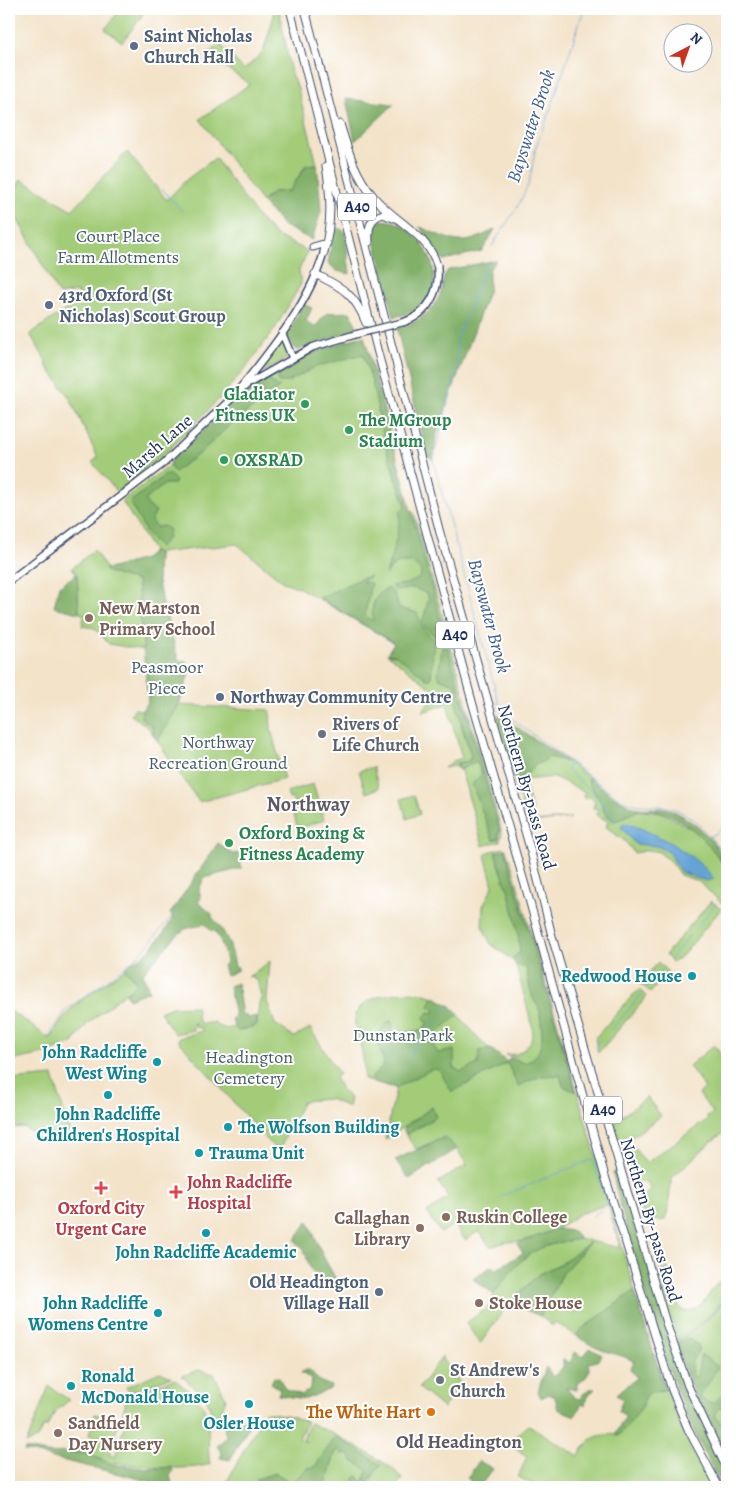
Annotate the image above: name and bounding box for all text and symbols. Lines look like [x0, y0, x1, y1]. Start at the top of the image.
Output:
north arrow [664, 22, 714, 72]
place label: Saint Nicholas Church Hall [144, 24, 252, 69]
text: N [686, 28, 706, 49]
marker: Saint Nicholas Church Hall [128, 40, 140, 52]
water label: Bayswater Brook [500, 66, 562, 186]
road number: A40 [338, 193, 376, 220]
park label: Court Place Farm Allotments [57, 224, 179, 269]
place label: 43rd Oxford (St Nicholas) Scout Group [59, 283, 226, 328]
marker: 43rd Oxford (St Nicholas) Scout Group [43, 299, 55, 311]
place label: Gladiator Fitness UK [215, 382, 296, 427]
marker: Gladiator Fitness UK [299, 398, 311, 410]
place label: The MGroup Stadium [359, 408, 452, 453]
street label: Marsh Lane [117, 409, 197, 483]
marker: The MGroup Stadium [343, 424, 355, 436]
place label: OXSRAD [234, 448, 303, 472]
marker: OXSRAD [218, 454, 230, 466]
water label: Bayswater Brook [461, 556, 517, 676]
place label: New Marston Primary School [99, 596, 215, 641]
marker: New Marston Primary School [83, 612, 95, 624]
road number: A40 [436, 622, 474, 648]
park label: Peasmoor Piece [131, 655, 203, 700]
place label: Northway Community Centre [230, 685, 452, 709]
marker: Northway Community Centre [214, 691, 226, 703]
street label: Northern By-pass Road [492, 702, 562, 873]
place label: Rivers of Life Church [332, 712, 420, 757]
marker: Rivers of Life Church [316, 728, 328, 740]
park label: Northway Recreation Ground [148, 730, 288, 775]
district label: Northway [266, 791, 350, 818]
place label: Oxford Boxing & Fitness Academy [239, 821, 365, 866]
marker: Oxford Boxing & Fitness Academy [223, 837, 235, 849]
place label: Redwood House [561, 964, 682, 988]
marker: Redwood House [686, 970, 698, 982]
park label: Dunstan Park [352, 1023, 454, 1047]
place label: John Radcliffe West Wing [42, 1040, 148, 1085]
park label: Headington Cemetery [205, 1045, 293, 1090]
marker: John Radcliffe West Wing [151, 1056, 163, 1068]
marker: John Radcliffe Children's Hospital [102, 1089, 114, 1101]
road number: A40 [584, 1096, 622, 1124]
place label: John Radcliffe Children's Hospital [37, 1102, 180, 1147]
place label: The Wolfson Building [238, 1115, 400, 1139]
marker: The Wolfson Building [222, 1121, 234, 1133]
street label: Northern By-pass Road [615, 1135, 688, 1305]
place label: Trauma Unit [209, 1141, 305, 1165]
marker: Trauma Unit [193, 1147, 205, 1159]
place label: John Radcliffe Hospital [187, 1170, 292, 1215]
marker: Oxford City Urgent Care [94, 1181, 108, 1195]
marker: John Radcliffe Hospital [169, 1185, 183, 1199]
place label: Oxford City Urgent Care [56, 1196, 146, 1241]
place label: Ruskin College [456, 1205, 567, 1229]
place label: Callaghan Library [334, 1206, 411, 1251]
marker: Ruskin College [440, 1211, 452, 1223]
marker: Callaghan Library [414, 1222, 426, 1234]
marker: John Radcliffe Academic [200, 1227, 212, 1239]
place label: John Radcliffe Academic [115, 1240, 297, 1264]
place label: Old Headington Village Hall [250, 1270, 369, 1315]
marker: Old Headington Village Hall [373, 1286, 385, 1298]
place label: John Radcliffe Womens Centre [27, 1291, 148, 1336]
place label: Stoke House [489, 1291, 582, 1315]
marker: Stoke House [473, 1297, 485, 1309]
marker: John Radcliffe Womens Centre [152, 1307, 164, 1319]
place label: St Andrew's Church [450, 1358, 540, 1403]
place label: Ronald McDonald House [81, 1364, 209, 1409]
marker: St Andrew's Church [434, 1374, 446, 1386]
marker: Ronald McDonald House [65, 1380, 77, 1392]
marker: Osler House [243, 1398, 255, 1410]
place label: The White Hart [306, 1400, 421, 1424]
marker: The White Hart [425, 1406, 437, 1418]
place label: Sandfield Day Nursery [68, 1411, 163, 1456]
place label: Osler House [204, 1411, 294, 1435]
marker: Sandfield Day Nursery [52, 1427, 64, 1439]
district label: Old Headington [396, 1429, 522, 1455]

